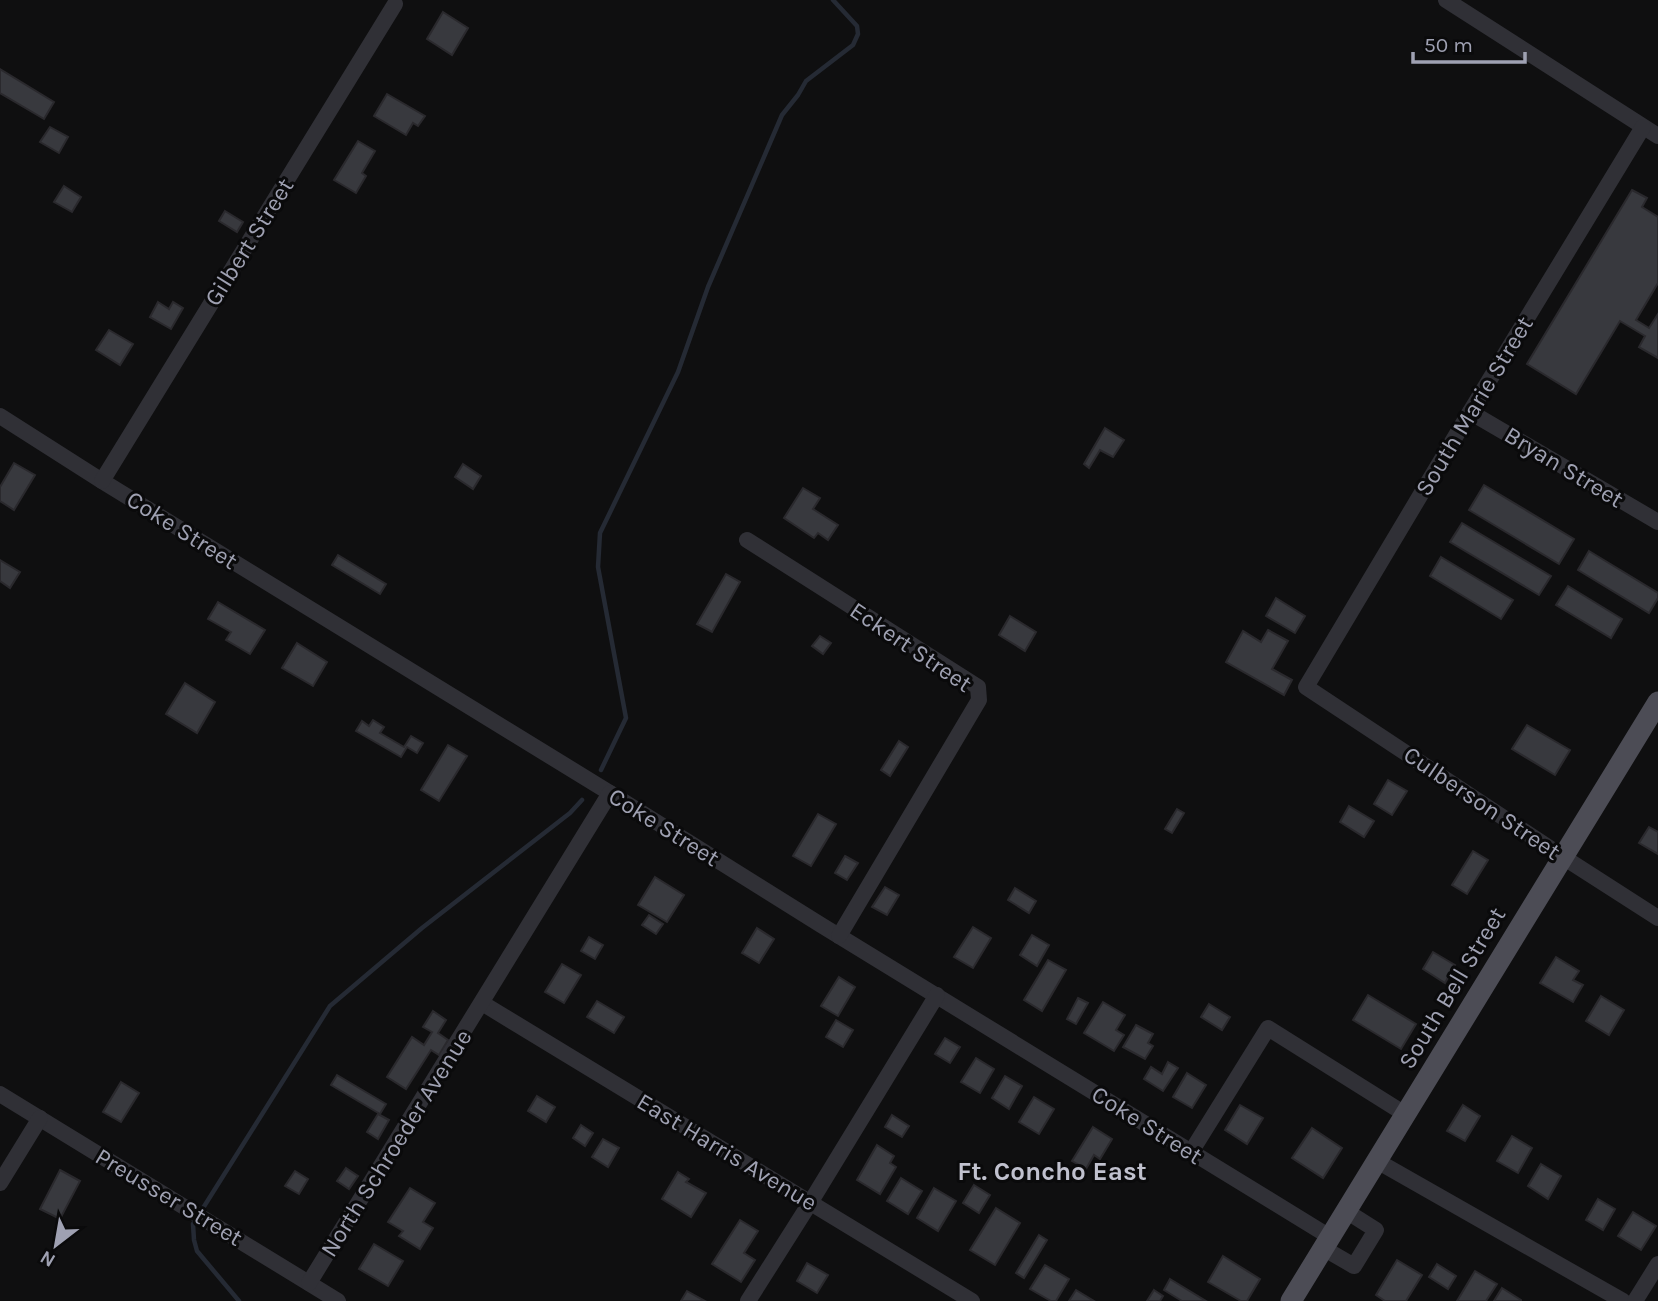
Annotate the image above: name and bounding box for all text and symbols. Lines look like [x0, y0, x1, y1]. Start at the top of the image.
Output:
scale bar [1413, 21, 1525, 65]
text: 50 m [1424, 33, 1473, 57]
street label: Gilbert Street [199, 173, 299, 311]
street label: South Marie Street [1409, 311, 1539, 501]
street label: Bryan Street [1499, 420, 1629, 514]
street label: Coke Street [121, 485, 243, 575]
street label: Eckert Street [845, 596, 977, 698]
street label: Culberson Street [1398, 740, 1566, 866]
street label: Coke Street [603, 782, 725, 872]
street label: South Bell Street [1393, 902, 1511, 1074]
street label: North Schroeder Avenue [314, 1024, 478, 1262]
street label: Coke Street [1086, 1080, 1208, 1170]
street label: East Harris Avenue [632, 1087, 822, 1217]
street label: Preusser Street [90, 1142, 248, 1252]
district label: Ft. Concho East [957, 1156, 1147, 1187]
north arrow [21, 1210, 91, 1280]
text: N [36, 1246, 59, 1272]

